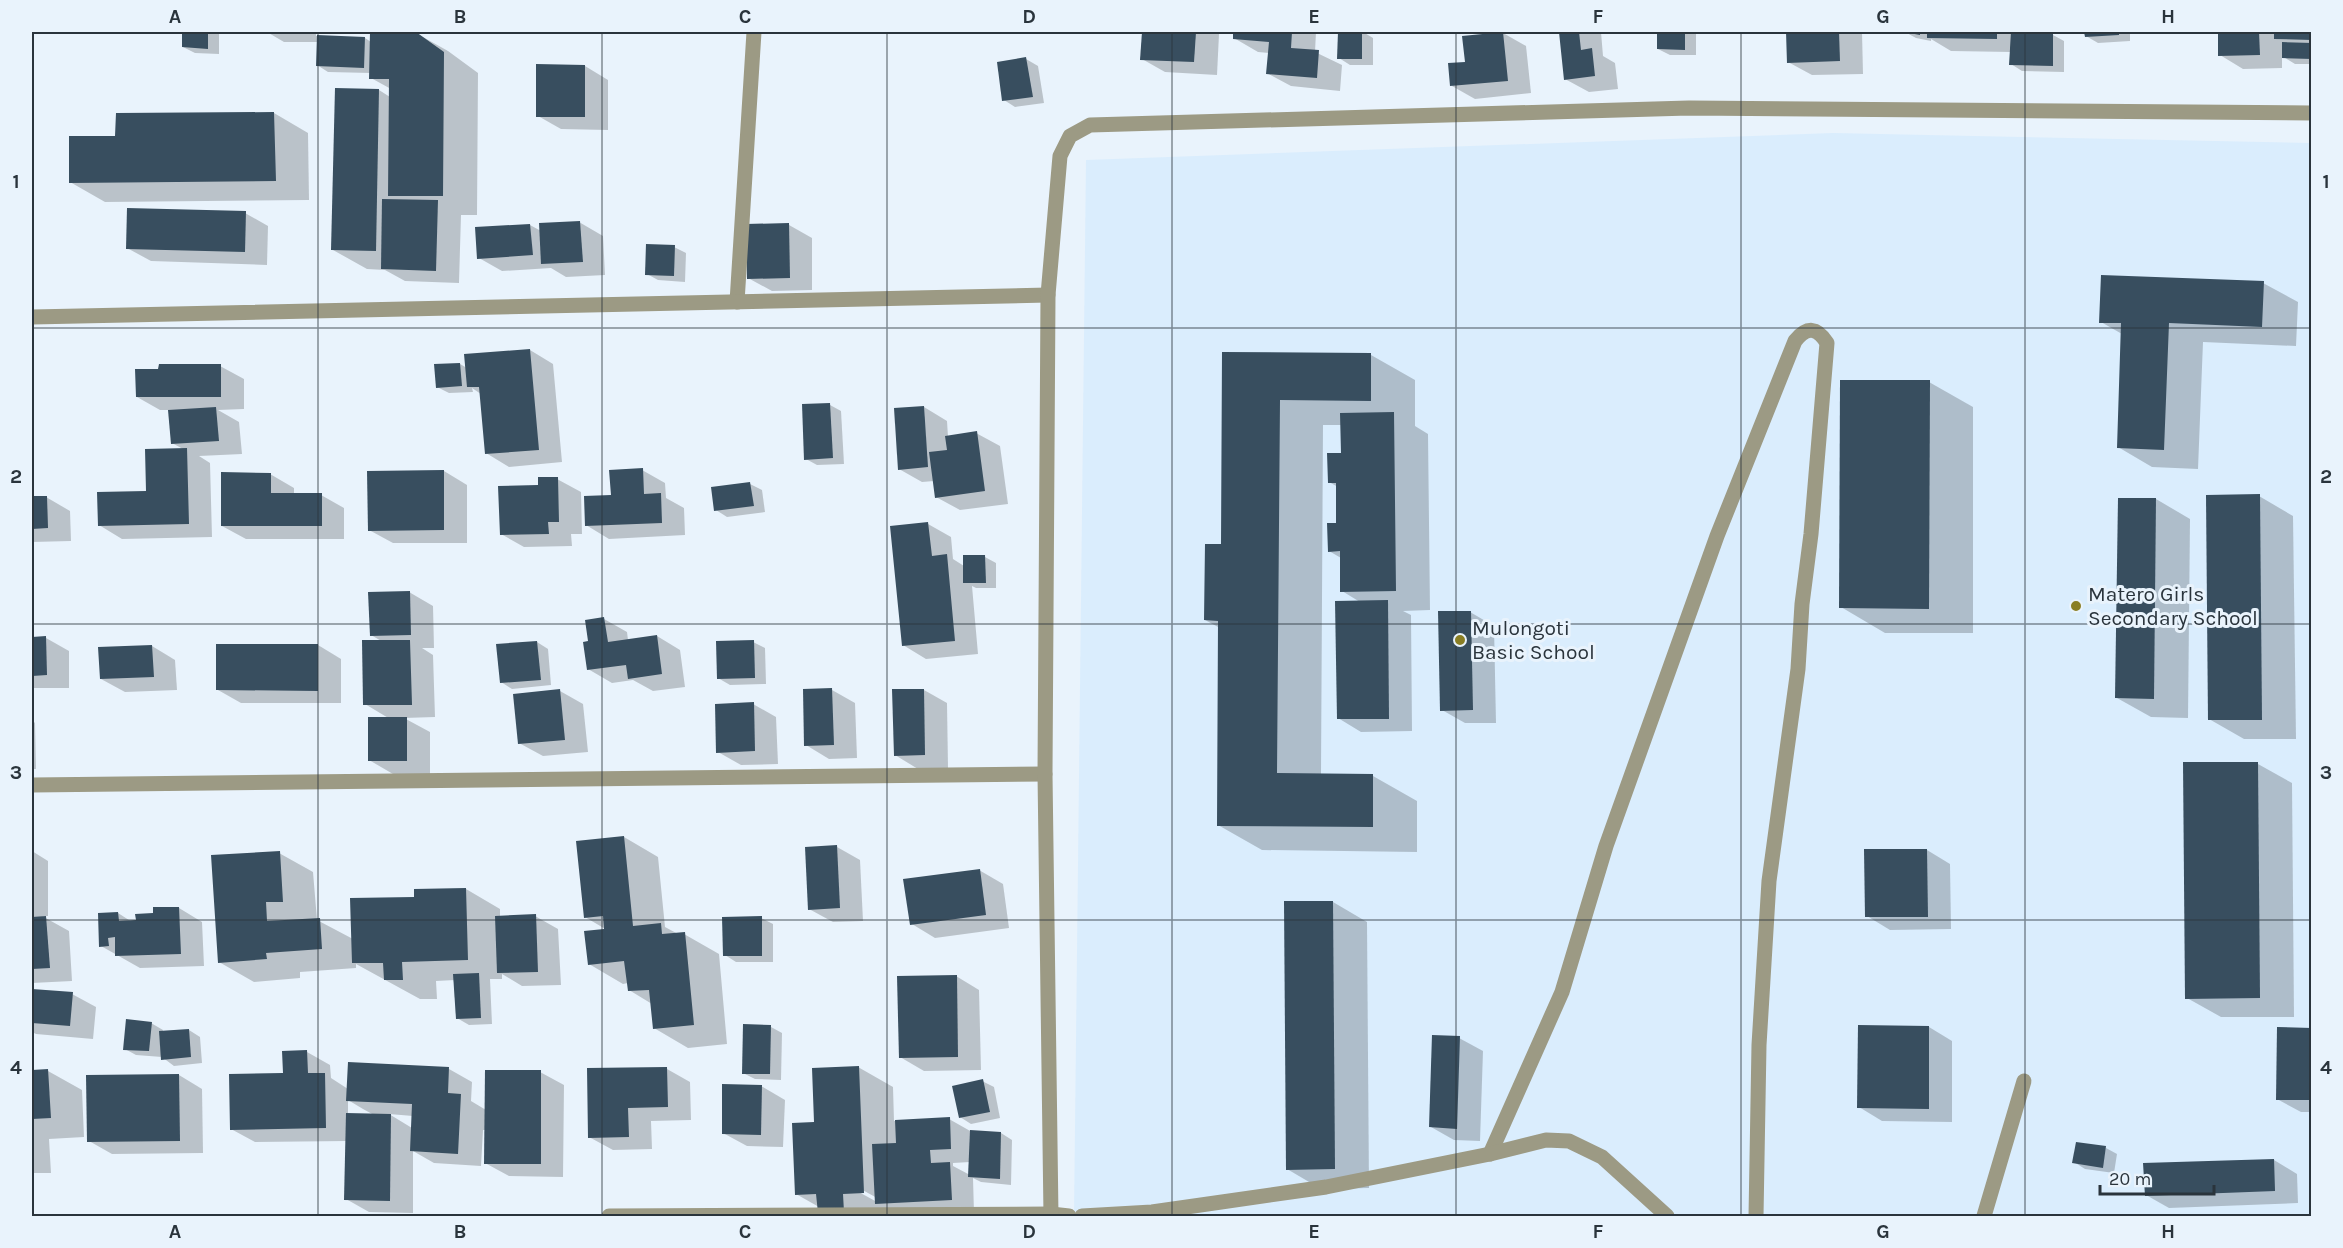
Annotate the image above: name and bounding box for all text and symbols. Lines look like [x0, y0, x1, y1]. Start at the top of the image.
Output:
text: A [169, 5, 182, 28]
text: B [454, 5, 466, 28]
text: C [739, 5, 751, 28]
text: D [1022, 5, 1036, 28]
text: E [1308, 5, 1320, 28]
text: F [1593, 5, 1604, 28]
text: G [1876, 5, 1890, 28]
text: H [2161, 5, 2175, 28]
text: 1 [12, 170, 20, 193]
text: 1 [2322, 170, 2330, 193]
text: 2 [10, 465, 22, 488]
text: 2 [2320, 465, 2332, 488]
place label: Matero Girls Secondary School [2088, 582, 2258, 630]
marker: Matero Girls Secondary School [2069, 599, 2083, 613]
place label: Mulongoti Basic School [1472, 616, 1595, 664]
marker: Mulongoti Basic School [1453, 633, 1467, 647]
text: 3 [10, 761, 22, 784]
text: 3 [2320, 761, 2332, 784]
text: 4 [10, 1056, 22, 1079]
text: 4 [2320, 1056, 2332, 1079]
scale bar [2100, 1158, 2214, 1196]
text: 20 m [2109, 1168, 2151, 1190]
text: A [169, 1220, 182, 1243]
text: B [454, 1220, 466, 1243]
text: C [739, 1220, 751, 1243]
text: D [1022, 1220, 1036, 1243]
text: E [1308, 1220, 1320, 1243]
text: F [1593, 1220, 1604, 1243]
text: G [1876, 1220, 1890, 1243]
text: H [2161, 1220, 2175, 1243]

